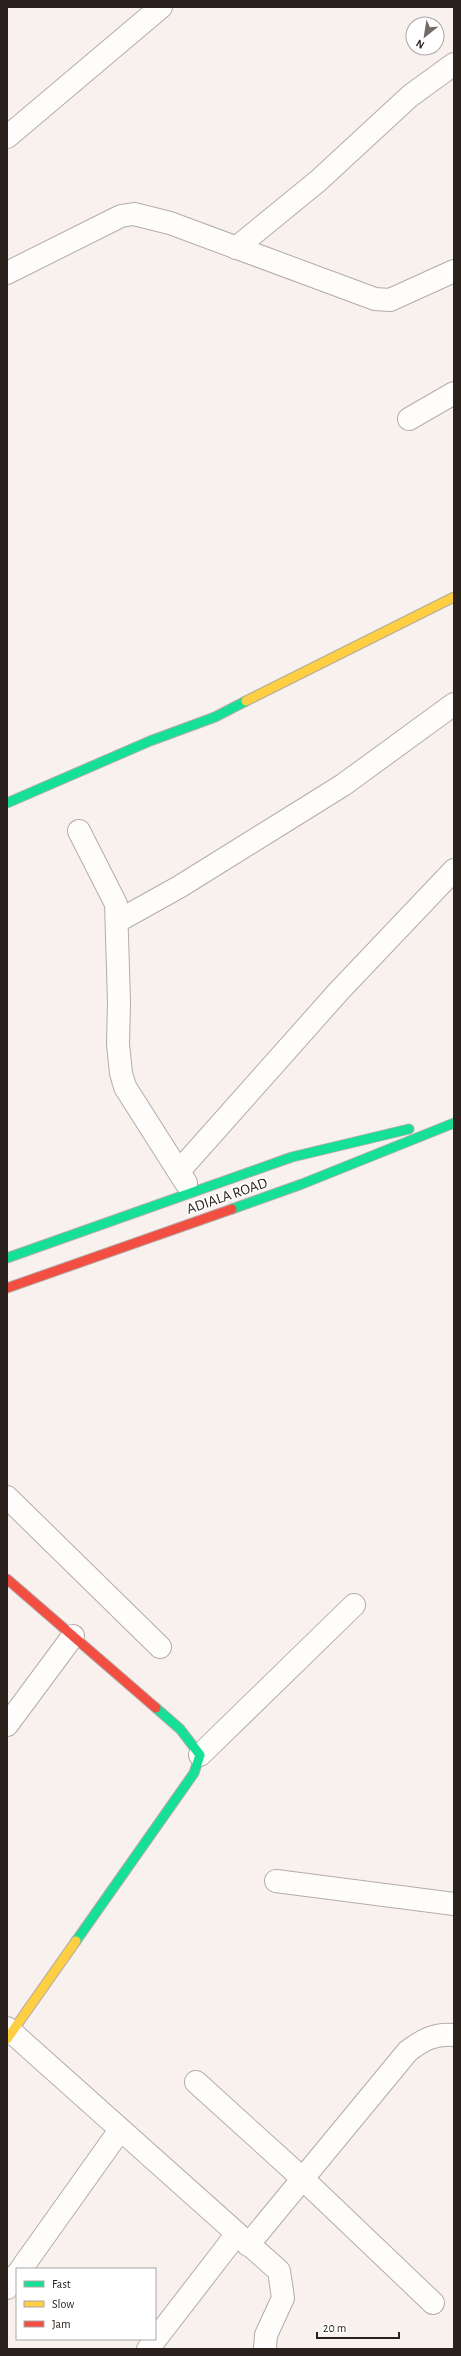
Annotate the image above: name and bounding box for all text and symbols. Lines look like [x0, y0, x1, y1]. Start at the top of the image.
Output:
north arrow [405, 16, 445, 56]
text: N [414, 38, 426, 51]
street label: ADIALA ROAD [185, 1175, 270, 1217]
legend [16, 2268, 156, 2340]
text: Fast [52, 2278, 71, 2290]
text: Slow [52, 2298, 74, 2310]
scale bar [317, 2314, 399, 2340]
text: Jam [52, 2318, 71, 2330]
text: 20 m [323, 2322, 346, 2334]

